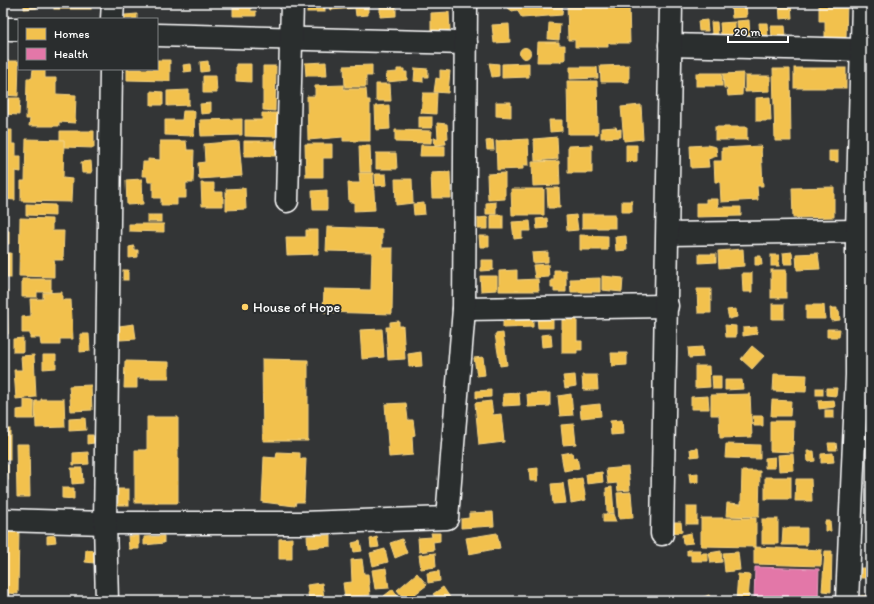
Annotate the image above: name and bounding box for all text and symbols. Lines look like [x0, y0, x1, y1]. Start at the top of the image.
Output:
legend [18, 18, 158, 70]
scale bar [728, 18, 788, 44]
text: 20 m [734, 25, 761, 39]
text: Homes [54, 27, 90, 41]
text: Health [54, 47, 89, 61]
place label: House of Hope [253, 299, 340, 316]
marker: House of Hope [240, 302, 250, 312]

